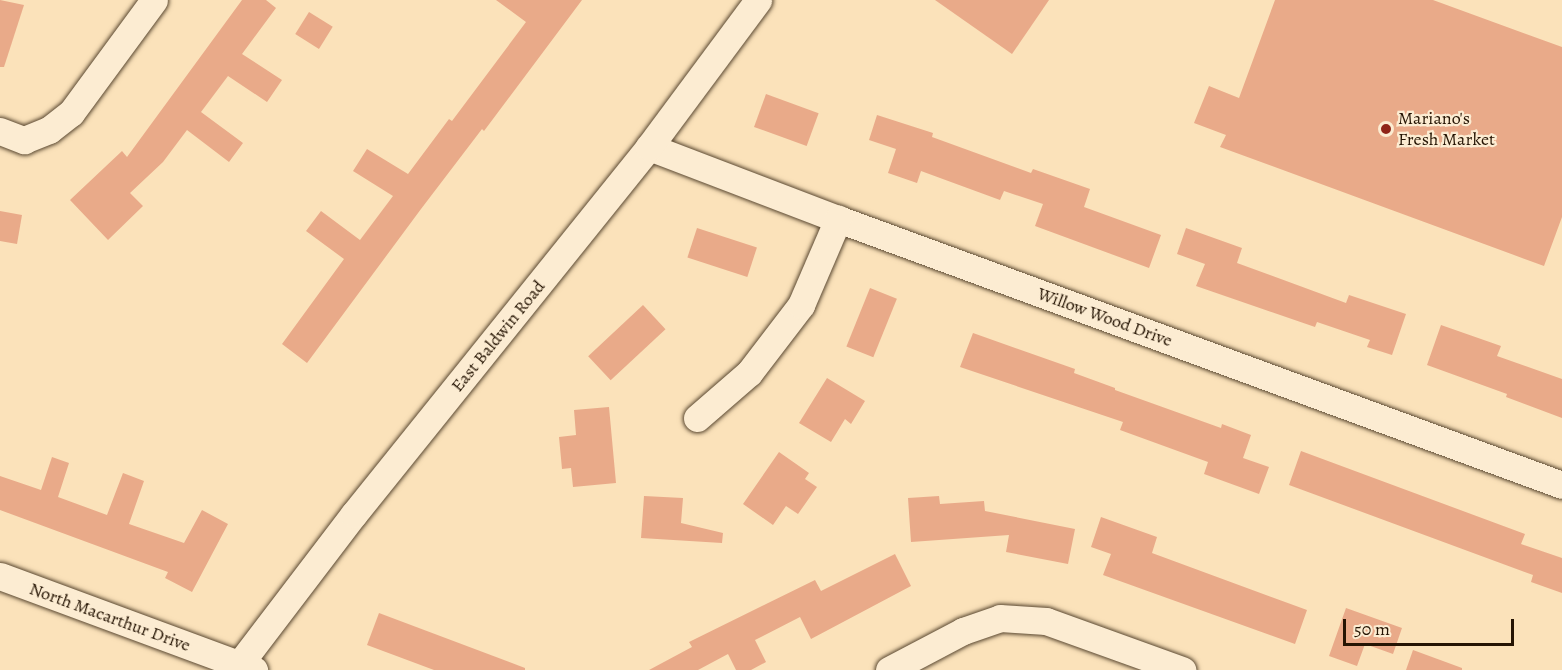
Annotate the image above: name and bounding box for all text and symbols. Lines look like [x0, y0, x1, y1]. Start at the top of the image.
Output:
place label: Mariano's Fresh Market [1398, 108, 1495, 150]
marker: Mariano's Fresh Market [1379, 122, 1393, 136]
street label: East Baldwin Road [446, 276, 550, 396]
street label: Willow Wood Drive [1035, 283, 1175, 351]
street label: North Macarthur Drive [26, 578, 194, 656]
scale bar [1346, 607, 1517, 645]
text: 50 m [1354, 617, 1390, 641]

